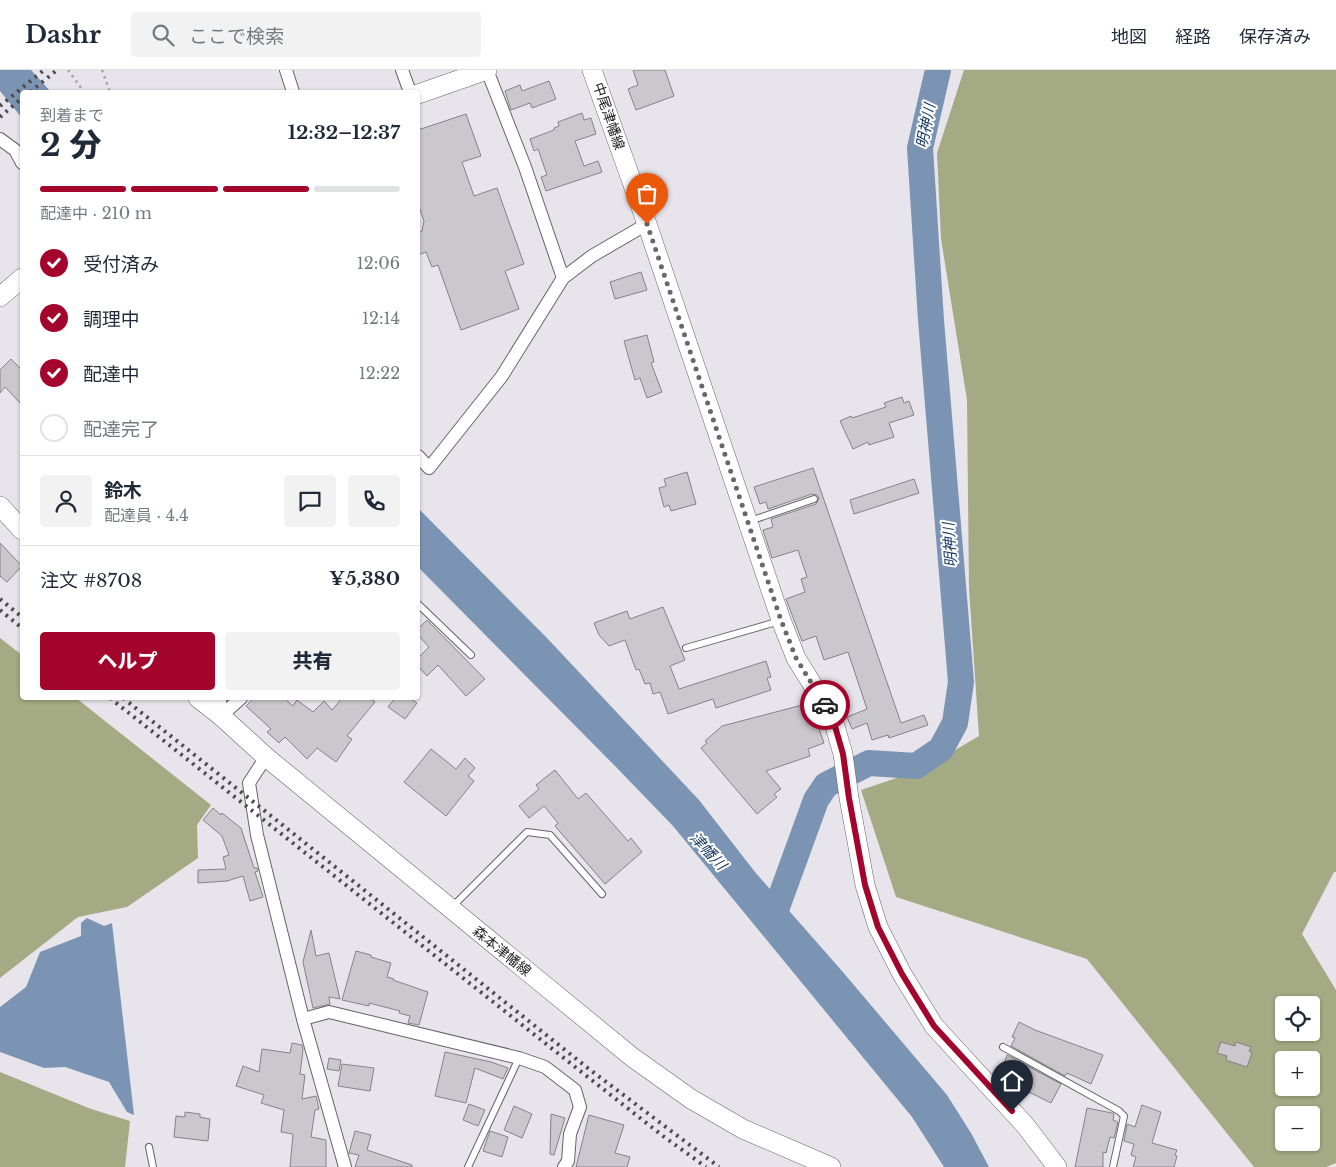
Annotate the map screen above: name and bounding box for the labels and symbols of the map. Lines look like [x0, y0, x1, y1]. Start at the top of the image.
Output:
street label: 中尾津幡線 [589, 80, 629, 152]
water label: 明神川 [912, 100, 940, 150]
pin [626, 173, 668, 224]
water label: 明神川 [938, 520, 961, 568]
courier [800, 680, 850, 730]
water label: 津幡川 [686, 828, 732, 875]
street label: 森本津幡線 [469, 922, 535, 980]
pin [991, 1060, 1033, 1111]

